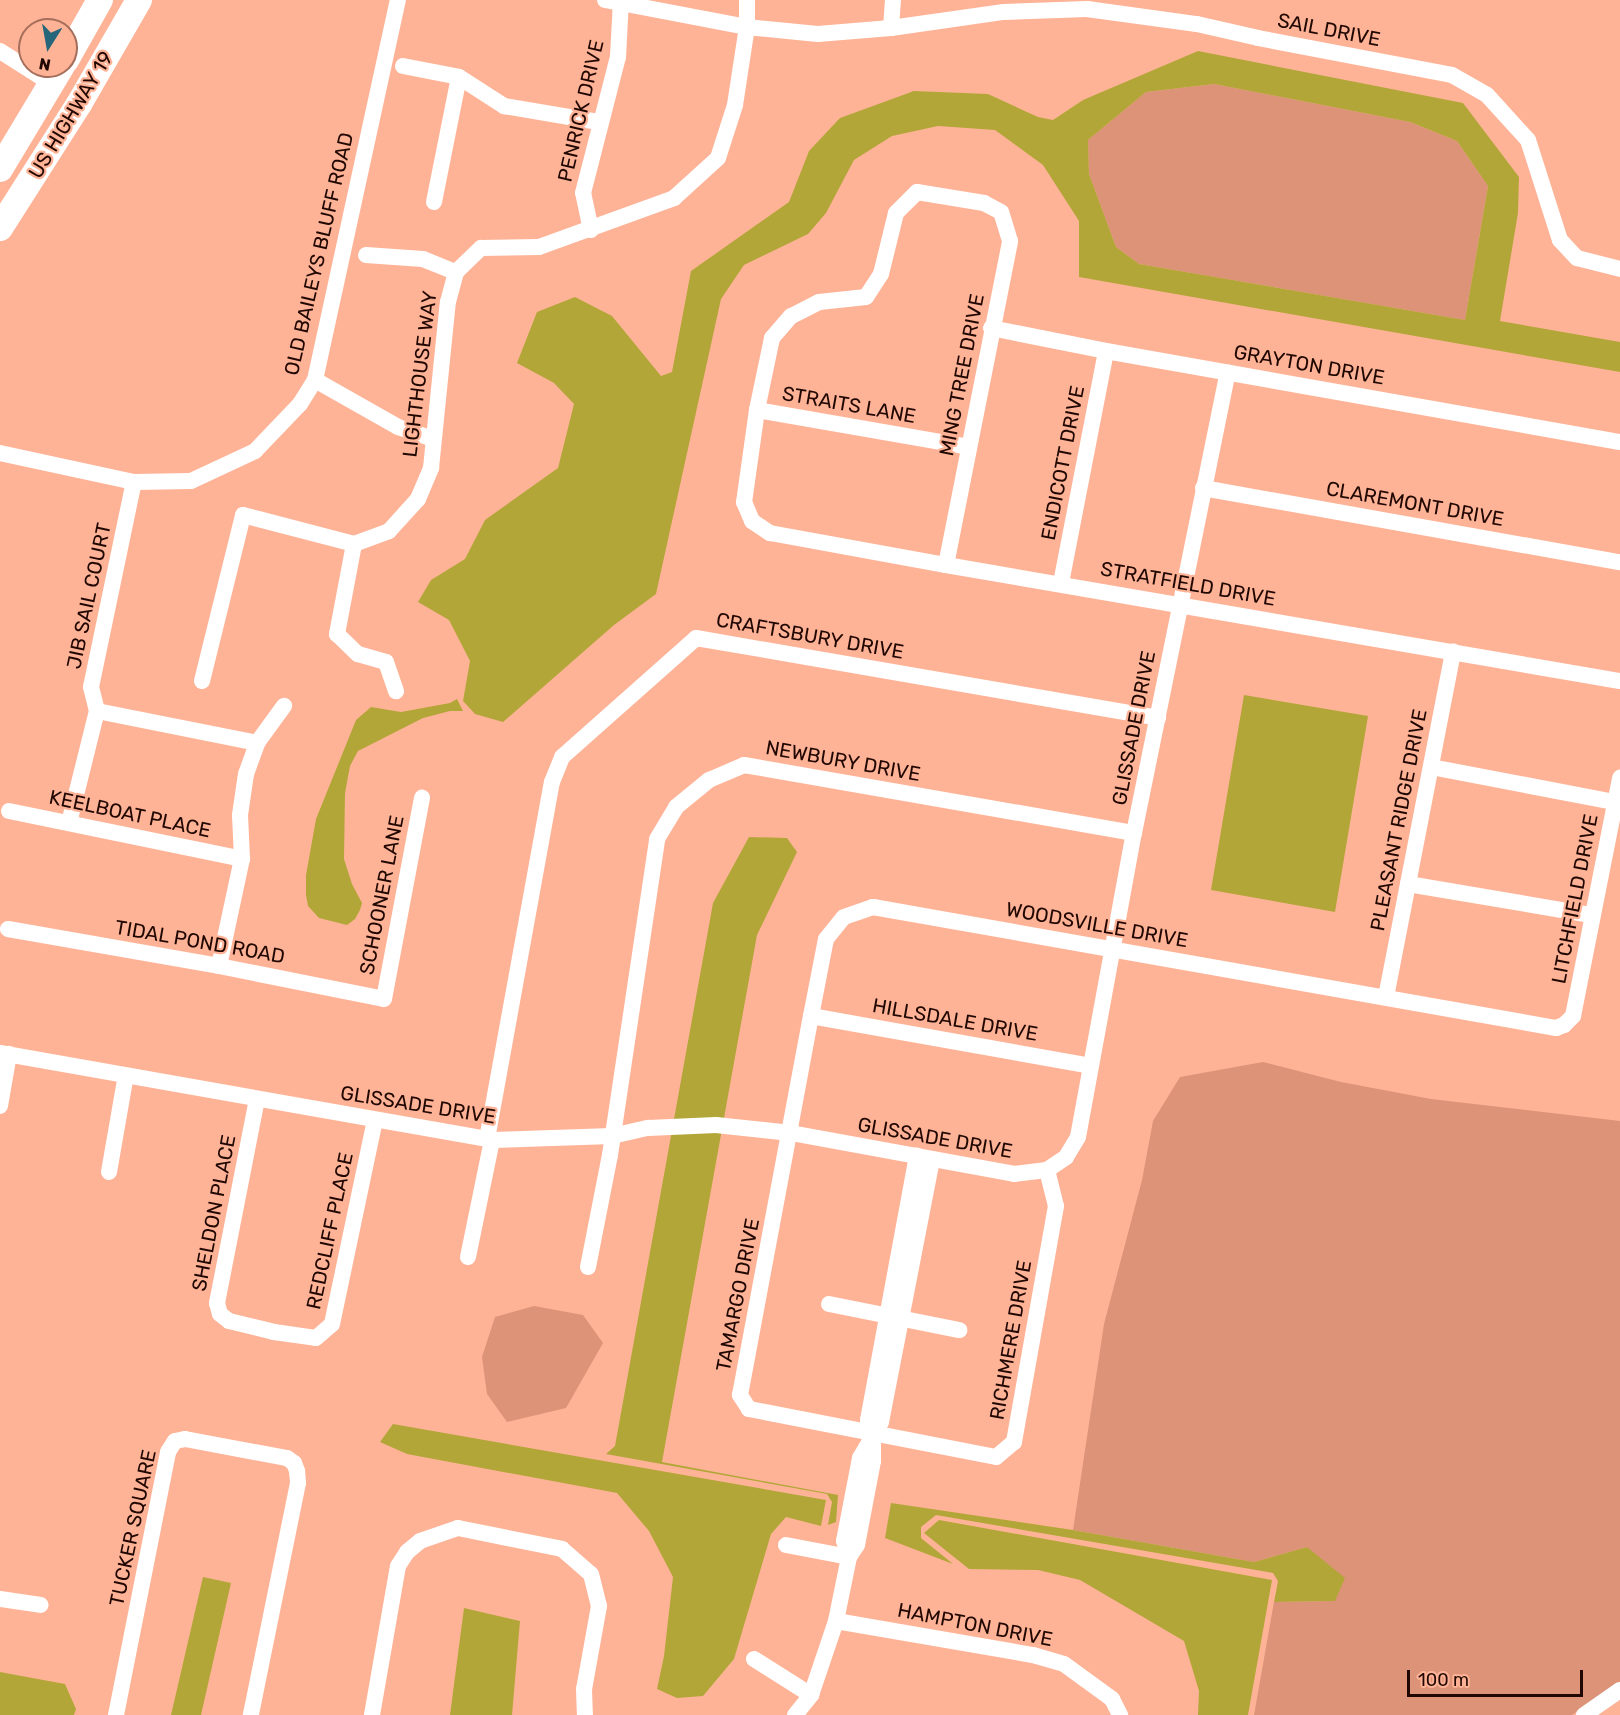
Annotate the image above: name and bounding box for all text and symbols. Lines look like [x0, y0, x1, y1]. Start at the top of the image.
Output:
street label: SAIL DRIVE [1275, 8, 1383, 52]
north arrow [18, 18, 78, 78]
street label: PENRICK DRIVE [553, 38, 609, 184]
street label: US HIGHWAY 19 [23, 47, 119, 183]
text: N [37, 54, 52, 75]
street label: OLD BAILEYS BLUFF ROAD [279, 130, 359, 378]
street label: LIGHTHOUSE WAY [398, 289, 442, 459]
street label: MING TREE DRIVE [934, 292, 990, 458]
street label: GRAYTON DRIVE [1232, 340, 1386, 390]
street label: STRAITS LANE [780, 381, 918, 429]
street label: ENDICOTT DRIVE [1036, 383, 1090, 543]
street label: CLAREMONT DRIVE [1324, 477, 1506, 531]
street label: JIB SAIL COURT [62, 521, 116, 671]
street label: STRATFIELD DRIVE [1099, 557, 1277, 611]
street label: CRAFTSBURY DRIVE [714, 608, 906, 664]
street label: GLISSADE DRIVE [1107, 649, 1161, 807]
street label: PLEASANT RIDGE DRIVE [1366, 707, 1432, 933]
street label: NEWBURY DRIVE [763, 736, 923, 786]
street label: KEELBOAT PLACE [47, 785, 213, 843]
street label: LITCHFIELD DRIVE [1547, 812, 1603, 986]
street label: SCHOONER LANE [355, 813, 409, 977]
street label: WOODSVILLE DRIVE [1004, 897, 1190, 953]
street label: TIDAL POND ROAD [113, 915, 287, 969]
street label: HILLSDALE DRIVE [870, 994, 1040, 1046]
street label: GLISSADE DRIVE [339, 1081, 497, 1129]
street label: GLISSADE DRIVE [856, 1113, 1014, 1163]
street label: SHELDON PLACE [187, 1133, 241, 1293]
street label: REDCLIFF PLACE [302, 1150, 358, 1312]
street label: TAMARGO DRIVE [711, 1216, 765, 1374]
street label: RICHMERE DRIVE [985, 1258, 1037, 1422]
street label: TUCKER SQUARE [105, 1448, 161, 1608]
street label: HAMPTON DRIVE [895, 1598, 1055, 1652]
scale bar [1410, 1658, 1586, 1696]
text: 100 m [1418, 1669, 1469, 1691]

